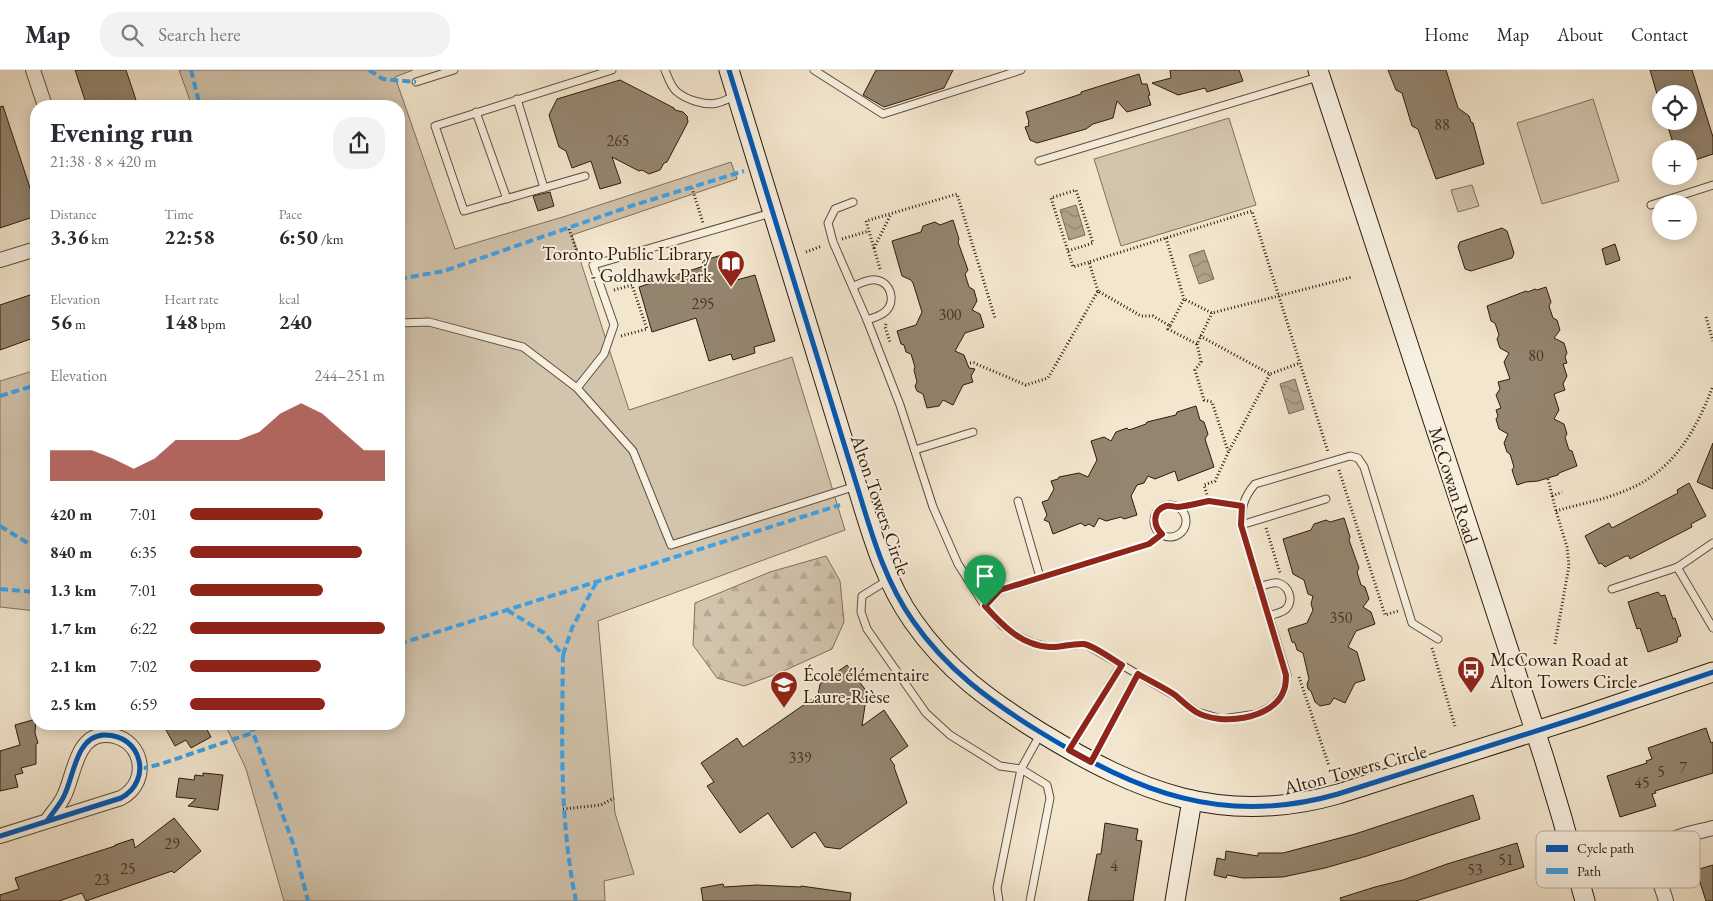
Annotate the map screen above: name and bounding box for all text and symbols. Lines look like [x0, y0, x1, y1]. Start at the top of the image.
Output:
search box [100, 12, 450, 57]
text: Map [25, 19, 70, 50]
icon: search [118, 21, 146, 49]
text: Search here [158, 22, 241, 47]
text: Home [1424, 23, 1469, 46]
text: Map [1497, 23, 1529, 46]
text: About [1557, 23, 1603, 46]
text: Contact [1631, 23, 1688, 46]
map controls [1652, 85, 1697, 240]
button: locate [1652, 85, 1697, 130]
text: Evening run [50, 114, 193, 150]
house number: 88 [1434, 114, 1450, 135]
button: share [333, 117, 385, 169]
house number: 265 [606, 130, 630, 151]
button: + [1652, 140, 1697, 185]
text: 21:38 · 8 × 420 m [50, 151, 157, 172]
button: − [1652, 195, 1697, 240]
text: Distance [50, 205, 97, 223]
text: Time [164, 205, 194, 223]
text: Pace [279, 205, 302, 223]
text: 3.36 [50, 223, 89, 250]
text: 22:58 [164, 223, 215, 250]
text: 6:50 [279, 223, 318, 250]
text: km [89, 230, 109, 248]
text: /km [318, 230, 344, 248]
place label: Toronto Public Library - Goldhawk Park [542, 241, 713, 288]
library icon: Toronto Public Library - Goldhawk Park [716, 249, 746, 288]
text: Elevation [50, 290, 100, 308]
text: Heart rate [164, 290, 219, 308]
text: kcal [279, 290, 300, 308]
house number: 295 [691, 293, 715, 314]
house number: 300 [938, 304, 962, 325]
text: 56 [50, 308, 72, 335]
text: 148 [164, 308, 198, 335]
text: 240 [279, 308, 312, 335]
text: m [72, 315, 86, 333]
text: bpm [198, 315, 226, 333]
house number: 80 [1528, 345, 1544, 366]
text: Elevation [50, 365, 108, 386]
text: 244–251 m [314, 365, 385, 386]
street label: McCowan Road [1423, 424, 1484, 547]
street label: Alton Towers Circle [844, 431, 916, 579]
text: 420 m [50, 504, 92, 525]
text: 7:01 [130, 504, 157, 525]
text: 840 m [50, 542, 92, 563]
text: 6:35 [130, 542, 157, 563]
pin [964, 555, 1006, 606]
icon: arrive [971, 562, 999, 590]
text: 1.3 km [50, 580, 96, 601]
text: 7:01 [130, 580, 157, 601]
house number: 350 [1329, 607, 1353, 628]
text: 1.7 km [50, 618, 96, 639]
text: 6:22 [130, 618, 157, 639]
place label: McCowan Road at Alton Towers Circle [1489, 647, 1637, 694]
bus stop icon: McCowan Road at Alton Towers Circle [1456, 655, 1486, 694]
text: 2.1 km [50, 656, 96, 677]
text: 7:02 [130, 656, 157, 677]
place label: École élémentaire Laure-Rièse [803, 662, 929, 709]
school or university icon: École élémentaire Laure-Rièse [769, 670, 799, 709]
text: 2.5 km [50, 694, 96, 715]
text: 6:59 [130, 694, 157, 715]
street label: Alton Towers Circle [1280, 738, 1429, 801]
house number: 339 [788, 747, 812, 768]
house number: 7 [1679, 757, 1687, 778]
house number: 5 [1657, 761, 1665, 782]
house number: 45 [1634, 772, 1650, 793]
legend [1536, 831, 1700, 888]
house number: 29 [164, 833, 180, 854]
text: Cycle path [1577, 839, 1634, 857]
house number: 51 [1498, 849, 1514, 870]
house number: 4 [1110, 855, 1118, 876]
house number: 25 [120, 858, 136, 879]
house number: 53 [1467, 859, 1483, 880]
text: Path [1577, 862, 1601, 880]
house number: 23 [94, 869, 110, 890]

